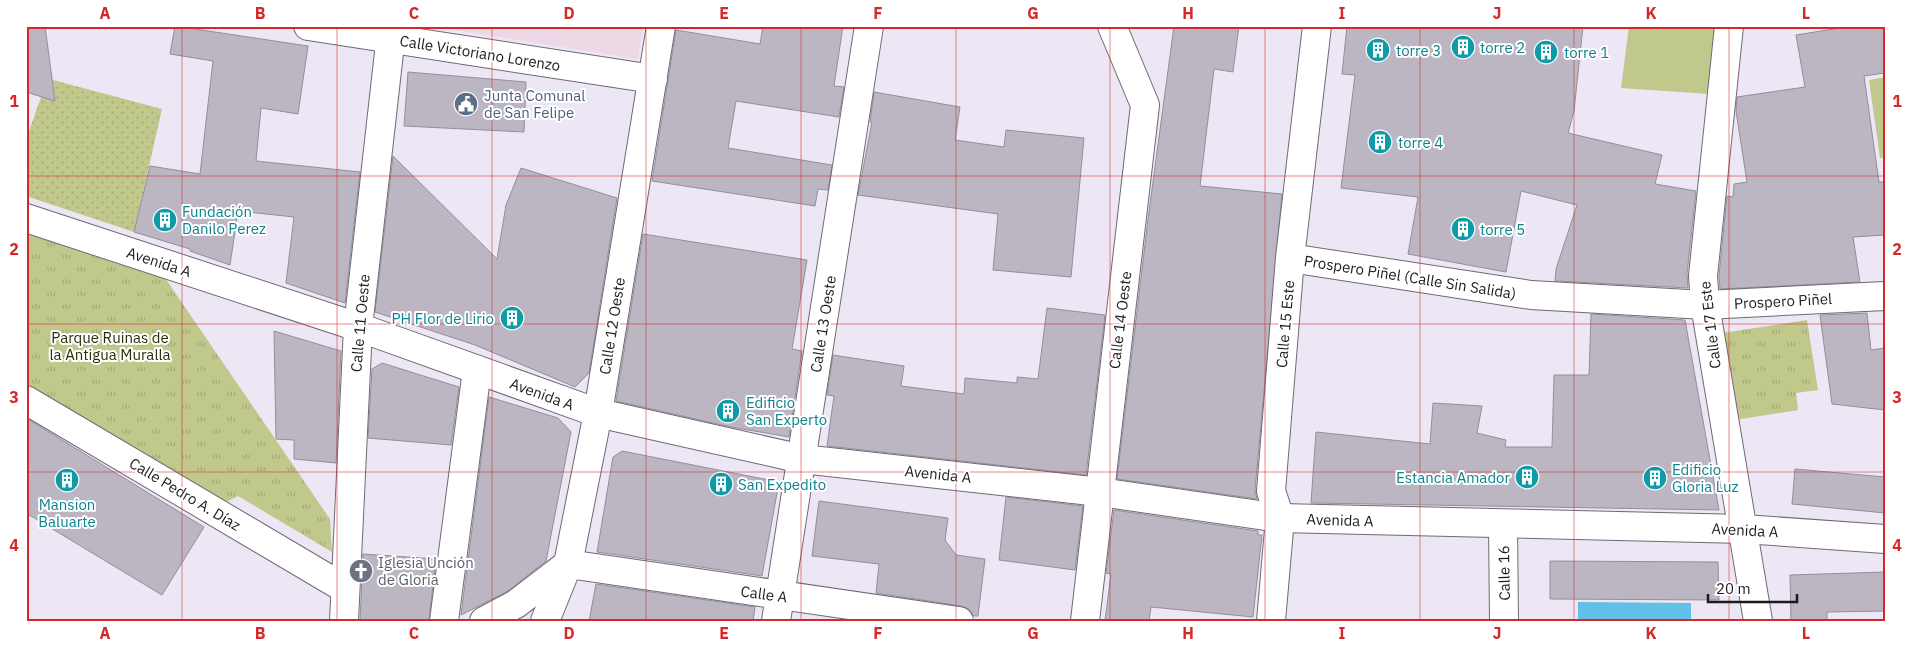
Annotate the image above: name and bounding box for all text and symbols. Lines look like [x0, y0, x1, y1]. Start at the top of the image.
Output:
text: A [100, 3, 111, 23]
text: B [255, 3, 266, 23]
text: C [409, 3, 419, 23]
text: D [563, 3, 575, 23]
text: E [719, 3, 729, 23]
text: F [873, 3, 883, 23]
text: G [1027, 3, 1039, 23]
text: H [1182, 3, 1194, 23]
text: I [1339, 3, 1346, 23]
text: J [1493, 3, 1501, 23]
text: K [1645, 3, 1657, 23]
text: L [1802, 3, 1810, 23]
street label: Calle Victoriano Lorenzo [398, 31, 562, 75]
building icon: torre 2 [1450, 34, 1476, 60]
building icon: torre 3 [1365, 37, 1391, 63]
place label: torre 2 [1480, 38, 1525, 57]
building icon: torre 1 [1533, 39, 1559, 65]
place label: torre 3 [1396, 41, 1441, 60]
place label: torre 1 [1564, 43, 1609, 62]
place label: Junta Comunal de San Felipe [484, 86, 585, 122]
text: 1 [9, 91, 19, 111]
public building icon: Junta Comunal de San Felipe [453, 91, 479, 117]
text: 1 [1892, 91, 1902, 111]
building icon: torre 4 [1367, 129, 1393, 155]
place label: torre 4 [1398, 133, 1443, 152]
place label: Fundación Danilo Perez [182, 202, 266, 238]
building icon: Fundación Danilo Perez [152, 207, 178, 233]
building icon: torre 5 [1450, 216, 1476, 242]
place label: torre 5 [1480, 220, 1525, 239]
text: 2 [9, 239, 19, 259]
text: 2 [1892, 239, 1902, 259]
street label: Avenida A [124, 243, 194, 281]
street label: Prospero Piñel (Calle Sin Salida) [1303, 251, 1517, 303]
street label: Calle 14 Oeste [1105, 270, 1135, 370]
street label: Calle 11 Oeste [346, 273, 374, 373]
street label: Calle 13 Oeste [806, 274, 840, 374]
street label: Calle 12 Oeste [595, 276, 629, 376]
street label: Calle 15 Este [1272, 279, 1298, 369]
street label: Calle 17 Este [1695, 280, 1725, 370]
street label: Prospero Piñel [1734, 289, 1832, 313]
building icon: PH Flor de Lirio [499, 305, 525, 331]
place label: PH Flor de Lirio [391, 309, 494, 328]
park label: Parque Ruinas de la Antigua Muralla [50, 328, 170, 364]
street label: Avenida A [507, 374, 577, 415]
text: 3 [9, 387, 19, 407]
text: 3 [1892, 387, 1902, 407]
place label: Edificio San Experto [746, 393, 827, 429]
building icon: Edificio San Experto [715, 398, 741, 424]
street label: Calle Pedro A. Díaz [126, 453, 244, 535]
place label: Edificio Gloria Luz [1672, 460, 1739, 496]
street label: Avenida A [904, 461, 973, 487]
building icon: Estancia Amador [1514, 464, 1540, 490]
building icon: Edificio Gloria Luz [1642, 465, 1668, 491]
building icon: Mansion Baluarte [54, 467, 80, 493]
place label: Estancia Amador [1396, 468, 1510, 487]
building icon: San Expedito [708, 471, 734, 497]
place label: San Expedito [738, 475, 826, 494]
place label: Mansion Baluarte [38, 495, 96, 531]
street label: Avenida A [1306, 509, 1374, 531]
street label: Avenida A [1711, 519, 1779, 541]
text: 4 [9, 535, 19, 555]
text: 4 [1892, 535, 1902, 555]
street label: Calle 16 [1494, 545, 1514, 601]
place label: Iglesia Unción de Gloria [378, 553, 474, 589]
church icon: Iglesia Unción de Gloria [348, 558, 374, 584]
scale bar [1708, 572, 1797, 604]
text: 20 m [1716, 579, 1751, 598]
street label: Calle A [739, 581, 789, 607]
text: A [100, 623, 111, 643]
text: B [255, 623, 266, 643]
text: C [409, 623, 419, 643]
text: D [563, 623, 575, 643]
text: E [719, 623, 729, 643]
text: F [873, 623, 883, 643]
text: G [1027, 623, 1039, 643]
text: H [1182, 623, 1194, 643]
text: I [1339, 623, 1346, 643]
text: J [1493, 623, 1501, 643]
text: K [1645, 623, 1657, 643]
text: L [1802, 623, 1810, 643]

